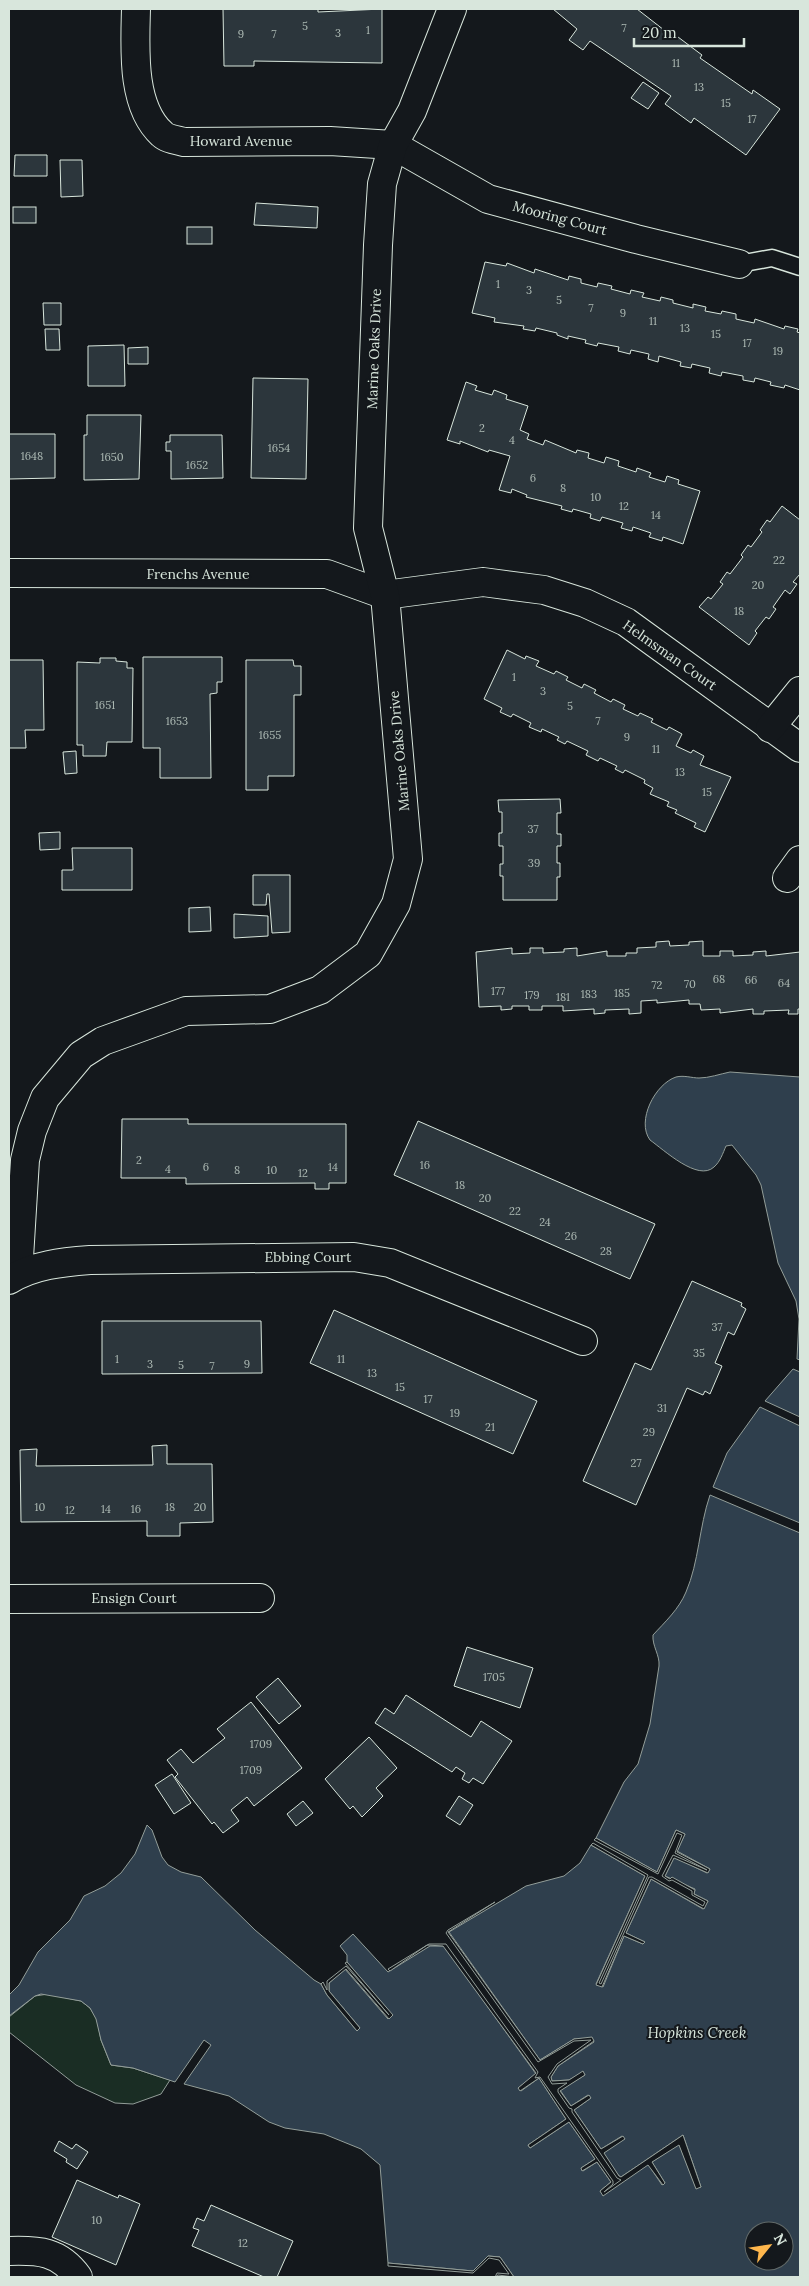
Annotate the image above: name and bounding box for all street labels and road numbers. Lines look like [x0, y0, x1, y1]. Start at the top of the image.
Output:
street label: Howard Avenue [190, 132, 293, 150]
street label: Mooring Court [511, 197, 610, 239]
street label: Marine Oaks Drive [363, 288, 385, 410]
street label: Frenchs Avenue [146, 565, 250, 583]
street label: Helmsman Court [619, 616, 721, 694]
street label: Marine Oaks Drive [385, 690, 413, 812]
street label: Ebbing Court [265, 1248, 352, 1266]
street label: Ensign Court [91, 1589, 177, 1607]

